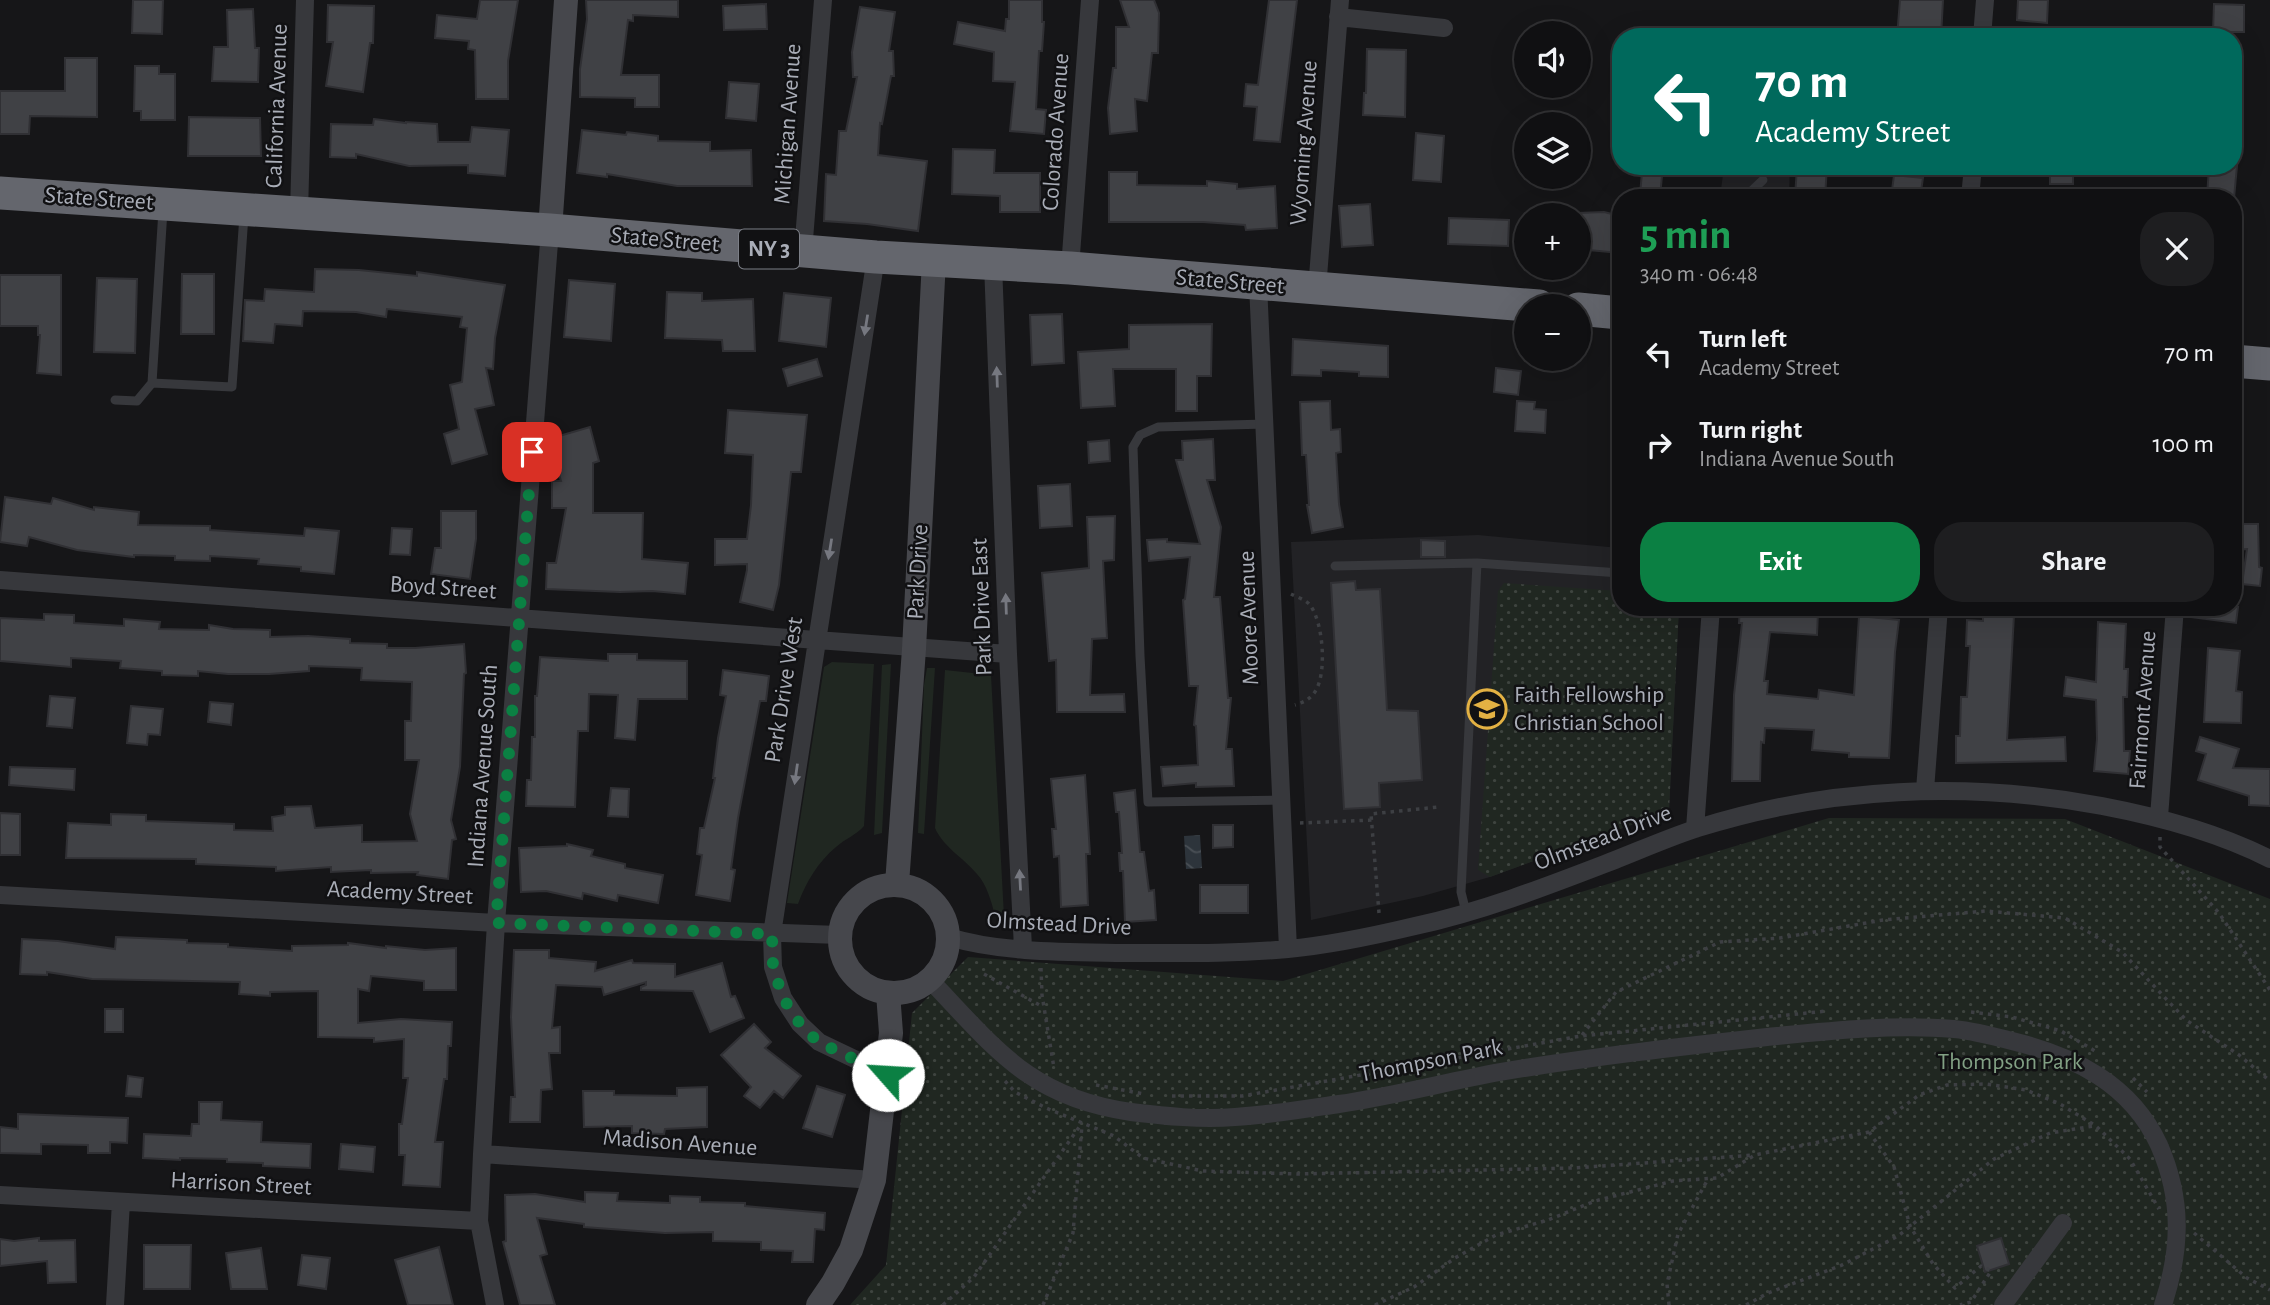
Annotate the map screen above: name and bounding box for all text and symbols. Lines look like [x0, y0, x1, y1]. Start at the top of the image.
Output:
map controls [1514, 21, 1591, 371]
button: sound [1514, 21, 1591, 98]
street label: California Avenue [262, 23, 292, 189]
street label: Michigan Avenue [770, 43, 806, 205]
street label: Colorado Avenue [1039, 52, 1073, 212]
icon: left [1640, 56, 1731, 147]
text: 70 m [1755, 58, 1849, 107]
street label: Wyoming Avenue [1286, 60, 1322, 226]
button: layers [1514, 112, 1591, 189]
text: Academy Street [1755, 116, 1950, 148]
street label: State Street [44, 183, 154, 215]
button: + [1514, 203, 1591, 280]
button: close [2140, 212, 2214, 286]
text: 5 min [1640, 214, 1732, 256]
street label: State Street [610, 223, 721, 257]
road number: NY 3 [739, 230, 799, 268]
text: 340 m · 06:48 [1640, 263, 1758, 286]
street label: State Street [1175, 265, 1286, 299]
button: − [1514, 294, 1591, 371]
one-way arrow [860, 314, 871, 336]
text: Turn left [1699, 326, 1787, 352]
icon: left [1640, 335, 1678, 373]
text: 70 m [2164, 340, 2214, 366]
text: Academy Street [1699, 357, 1839, 380]
one-way arrow [992, 366, 1003, 388]
text: Turn right [1699, 417, 1802, 443]
pin [502, 422, 562, 482]
icon: right [1640, 426, 1678, 464]
text: 100 m [2153, 431, 2214, 457]
icon: arrive [513, 433, 551, 471]
text: Indiana Avenue South [1699, 448, 1895, 471]
button: Exit [1640, 522, 1920, 602]
button: Share [1934, 522, 2214, 602]
street label: Park Drive [904, 524, 932, 620]
street label: Park Drive East [968, 537, 996, 676]
one-way arrow [824, 539, 835, 561]
street label: Moore Avenue [1235, 550, 1263, 686]
street label: Boyd Street [389, 572, 497, 604]
one-way arrow [1001, 593, 1012, 615]
street label: Park Drive West [761, 615, 807, 765]
street label: Fairmont Avenue [2125, 630, 2161, 790]
street label: Indiana Avenue South [464, 663, 502, 869]
place label: Faith Fellowship Christian School [1514, 683, 1664, 735]
school or university icon: Faith Fellowship Christian School [1466, 688, 1508, 730]
one-way arrow [790, 763, 801, 785]
street label: Olmstead Drive [1531, 801, 1675, 875]
one-way arrow [1014, 869, 1025, 891]
street label: Academy Street [326, 877, 474, 909]
street label: Olmstead Drive [986, 908, 1132, 940]
street label: Thompson Park [1357, 1035, 1505, 1087]
position arrow [851, 1038, 925, 1112]
park label: Thompson Park [1937, 1050, 2083, 1074]
street label: Madison Avenue [602, 1126, 758, 1160]
street label: Harrison Street [170, 1168, 313, 1200]

